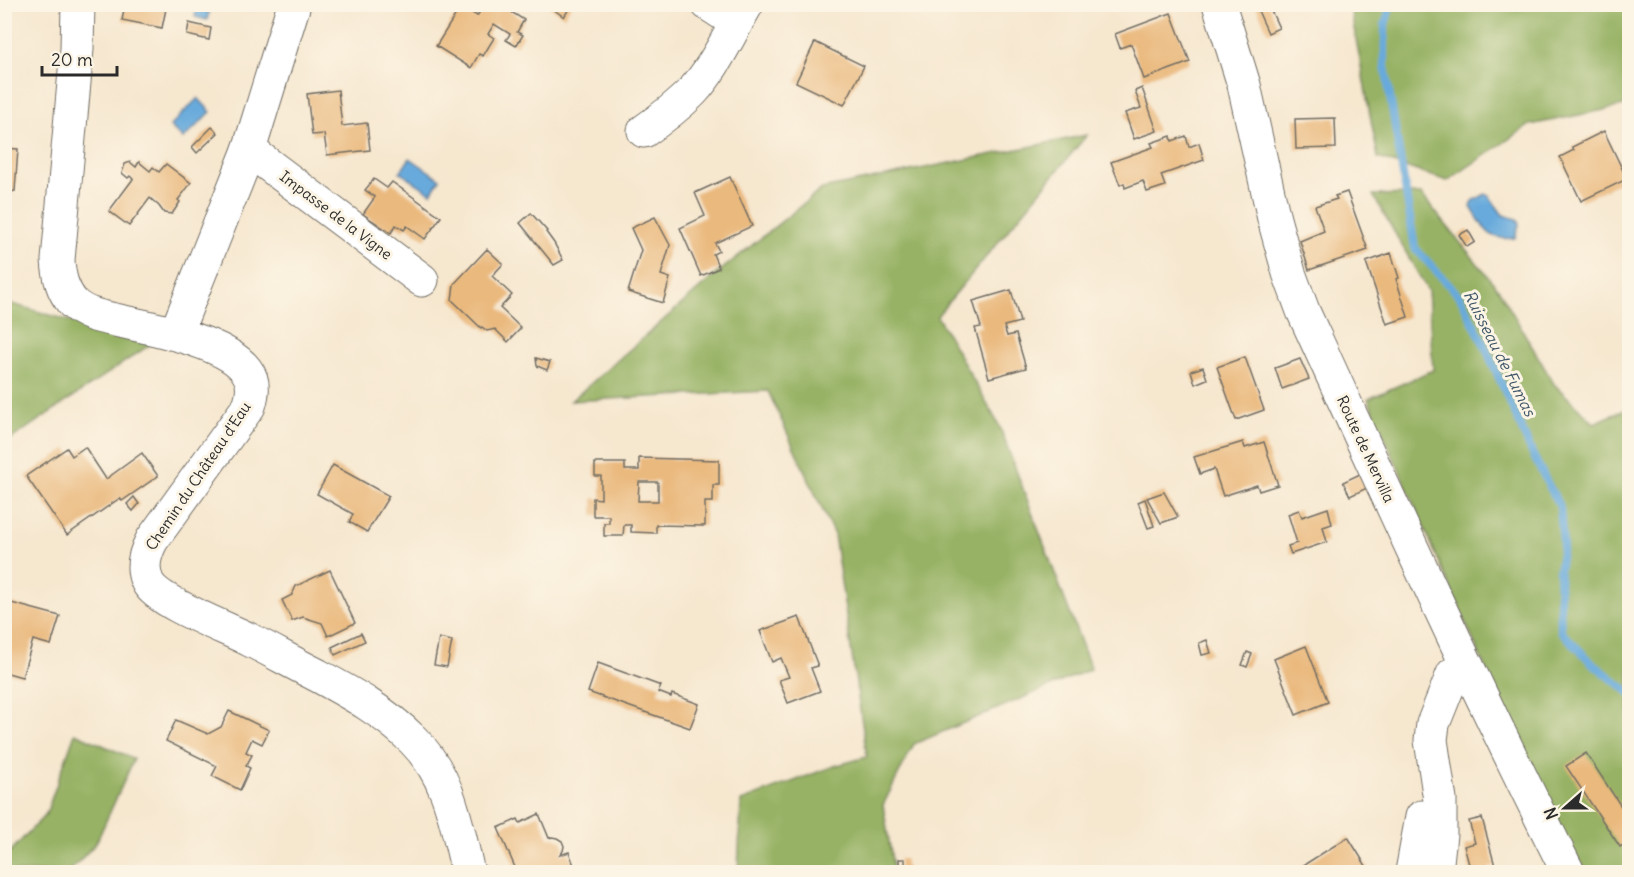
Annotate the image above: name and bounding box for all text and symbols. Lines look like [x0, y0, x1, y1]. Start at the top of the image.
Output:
scale bar [42, 39, 117, 77]
text: 20 m [51, 48, 93, 71]
street label: Impasse de la Vigne [276, 167, 396, 263]
water label: Ruisseau de Fumas [1460, 287, 1541, 420]
street label: Route de Mervilla [1333, 393, 1399, 506]
street label: Chemin du Château d'Eau [141, 398, 255, 554]
north arrow [1535, 778, 1595, 838]
text: N [1540, 805, 1562, 822]

